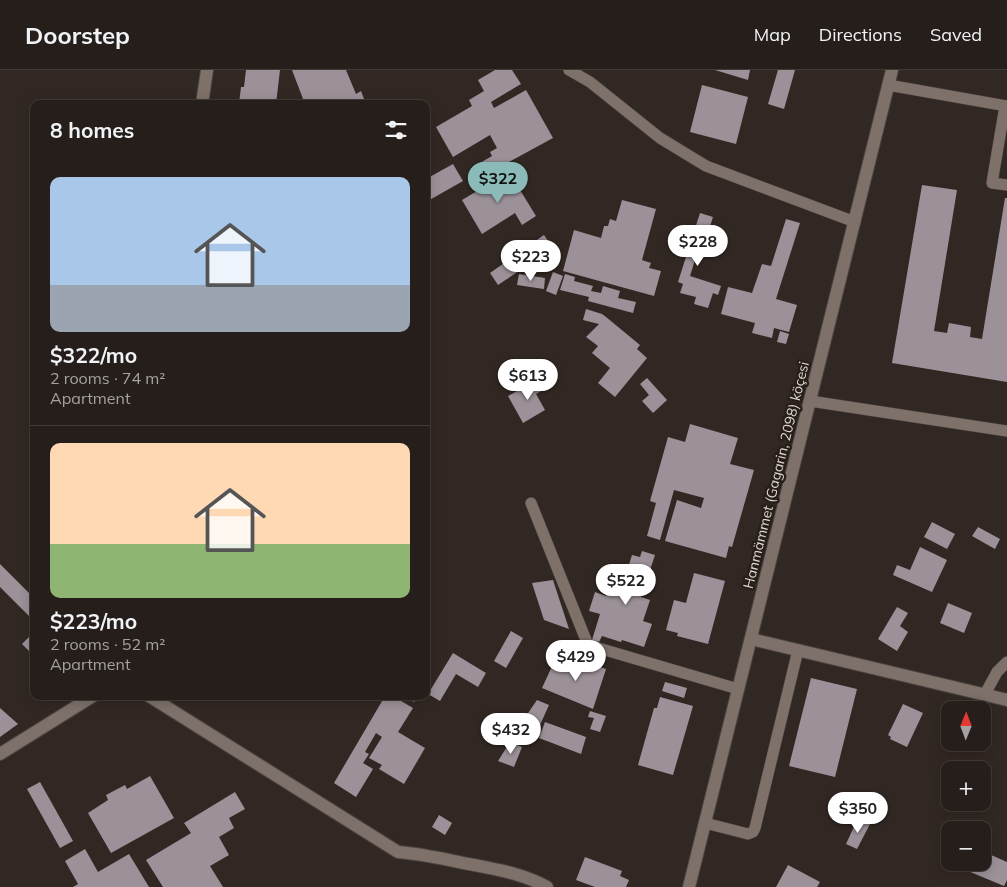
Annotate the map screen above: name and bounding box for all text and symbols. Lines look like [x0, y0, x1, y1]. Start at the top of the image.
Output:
text: Doorstep [25, 20, 130, 50]
text: Map [754, 23, 791, 46]
text: Directions [819, 23, 902, 46]
text: Saved [930, 23, 982, 46]
icon: filters [382, 116, 410, 144]
text: 8 homes [50, 117, 134, 143]
pin: $322 [468, 162, 528, 204]
text: $322 [479, 168, 517, 188]
icon: home [185, 210, 275, 300]
pin: $228 [668, 224, 728, 267]
text: $228 [679, 231, 717, 251]
pin: $223 [501, 240, 561, 282]
text: $223 [512, 246, 550, 266]
text: $322/mo [50, 342, 137, 368]
pin: $613 [498, 358, 558, 401]
street label: Hanmämmet (Gagarin, 2098) köçesi [739, 360, 813, 590]
text: $613 [509, 365, 547, 385]
text: 2 rooms · 74 m² [50, 368, 165, 388]
text: Apartment [50, 388, 131, 408]
icon: home [185, 475, 275, 565]
pin: $522 [596, 564, 656, 606]
text: $522 [607, 570, 645, 590]
text: $223/mo [50, 608, 137, 634]
text: 2 rooms · 52 m² [50, 634, 165, 654]
pin: $429 [546, 640, 606, 682]
text: $429 [557, 646, 595, 666]
text: Apartment [50, 654, 131, 674]
north arrow [941, 701, 991, 751]
map controls [941, 701, 991, 871]
pin: $432 [481, 712, 541, 755]
text: $432 [492, 719, 530, 739]
button: + [941, 761, 991, 811]
pin: $350 [828, 792, 888, 834]
text: $350 [839, 798, 877, 818]
button: − [941, 821, 991, 871]

